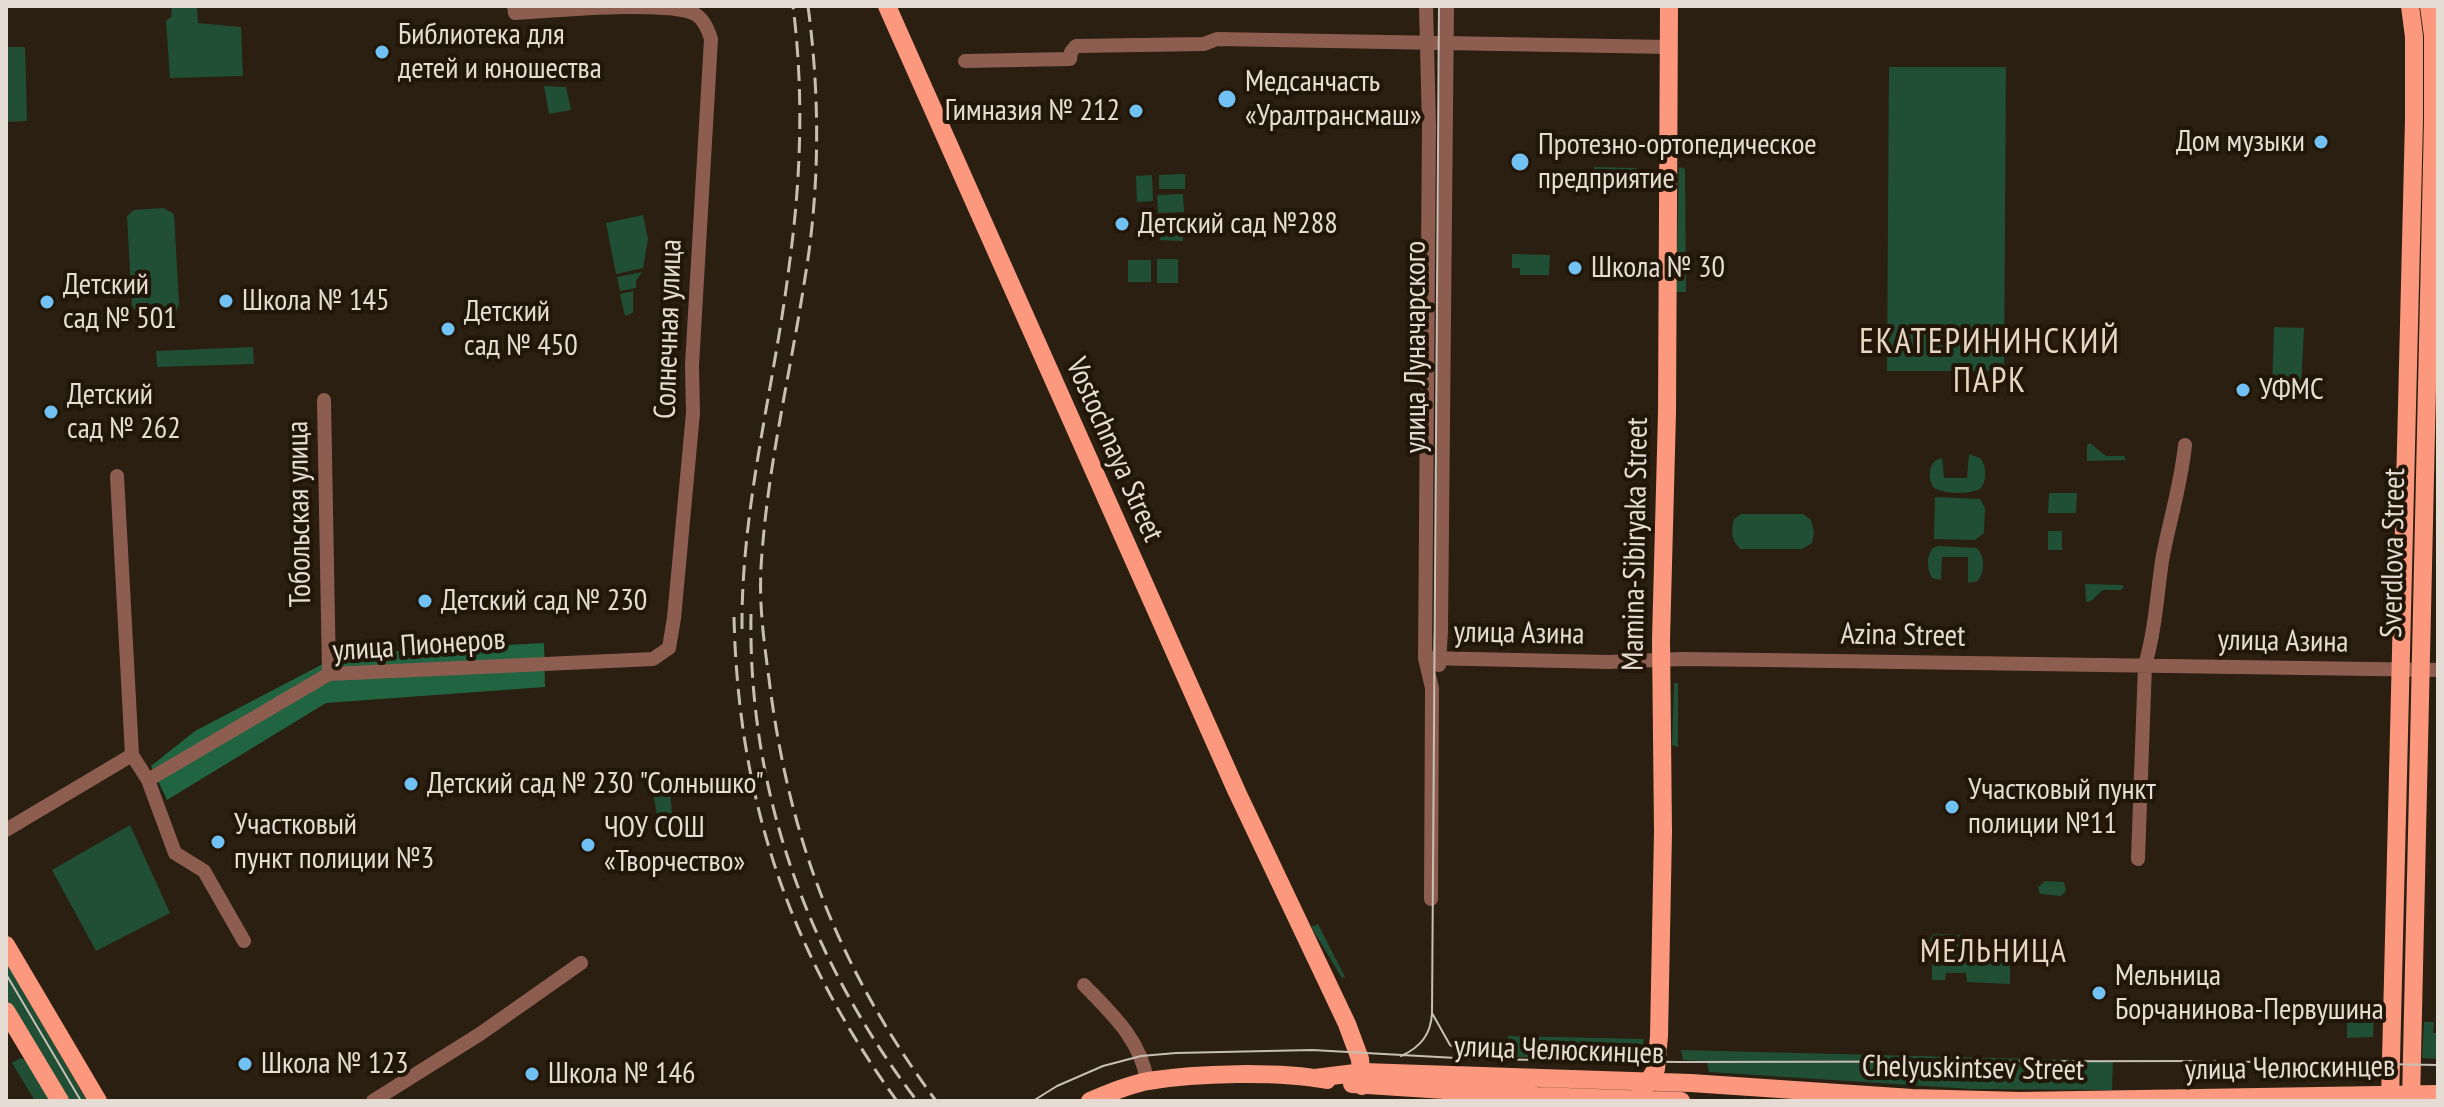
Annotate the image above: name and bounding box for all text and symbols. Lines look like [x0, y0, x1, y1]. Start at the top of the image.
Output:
place label: Библиотека для детей и юношества [398, 17, 602, 88]
marker: Библиотека для детей и юношества [373, 43, 391, 61]
place label: Медсанчасть «Уралтрансмаш» [1245, 64, 1421, 134]
marker: Медсанчасть «Уралтрансмаш» [1216, 88, 1238, 110]
place label: Гимназия № 212 [945, 93, 1120, 129]
marker: Гимназия № 212 [1127, 102, 1145, 120]
place label: Дом музыки [2176, 124, 2305, 160]
place label: Протезно-ортопедическое предприятие [1538, 127, 1817, 198]
marker: Дом музыки [2312, 133, 2330, 151]
marker: Протезно-ортопедическое предприятие [1509, 151, 1531, 173]
place label: Детский сад №288 [1138, 206, 1338, 242]
marker: Детский сад №288 [1113, 215, 1131, 233]
street label: Солнечная улица [648, 238, 690, 420]
street label: улица Луначарского [1398, 241, 1434, 453]
place label: Школа № 30 [1591, 250, 1725, 286]
marker: Школа № 30 [1566, 259, 1584, 277]
place label: Детский сад № 501 [63, 267, 177, 338]
place label: Школа № 145 [242, 283, 389, 319]
marker: Школа № 145 [217, 292, 235, 310]
marker: Детский сад № 501 [38, 293, 56, 311]
place label: Детский сад № 450 [464, 294, 578, 364]
marker: Детский сад № 450 [439, 320, 457, 338]
district label: ЕКАТЕРИНИНСКИЙ ПАРК [1859, 323, 2121, 402]
street label: Vostochnaya Street [1057, 353, 1171, 547]
place label: УФМС [2259, 372, 2324, 408]
place label: Детский сад № 262 [67, 377, 181, 448]
marker: УФМС [2234, 381, 2252, 399]
marker: Детский сад № 262 [42, 403, 60, 421]
street label: Mamina-Sibiryaka Street [1616, 417, 1656, 671]
street label: Тобольская улица [280, 421, 320, 607]
street label: Sverdlova Street [2375, 468, 2413, 638]
place label: Детский сад № 230 [441, 583, 647, 619]
marker: Детский сад № 230 [416, 592, 434, 610]
street label: улица Азина [1453, 615, 1585, 653]
street label: Azina Street [1840, 617, 1966, 655]
street label: улица Пионеров [331, 622, 507, 670]
street label: улица Азина [2217, 623, 2349, 661]
place label: Детский сад № 230 "Солнышко" [427, 766, 764, 802]
place label: Участковый пункт полиции №11 [1968, 772, 2156, 842]
marker: Детский сад № 230 "Солнышко" [402, 775, 420, 793]
marker: Участковый пункт полиции №11 [1943, 798, 1961, 816]
place label: Участковый пункт полиции №3 [234, 807, 434, 878]
place label: ЧОУ СОШ «Творчество» [604, 810, 745, 880]
marker: Участковый пункт полиции №3 [209, 833, 227, 851]
marker: ЧОУ СОШ «Творчество» [579, 836, 597, 854]
district label: МЕЛЬНИЦА [1920, 934, 2068, 972]
place label: Мельница Борчанинова-Первушина [2115, 958, 2384, 1028]
marker: Мельница Борчанинова-Первушина [2090, 984, 2108, 1002]
street label: улица Челюскинцев [1453, 1029, 1665, 1073]
place label: Школа № 123 [261, 1046, 408, 1082]
street label: Chelyuskintsev Street [1861, 1049, 2085, 1089]
street label: улица Челюскинцев [2185, 1049, 2395, 1089]
marker: Школа № 123 [236, 1055, 254, 1073]
place label: Школа № 146 [548, 1056, 695, 1092]
marker: Школа № 146 [523, 1065, 541, 1083]

